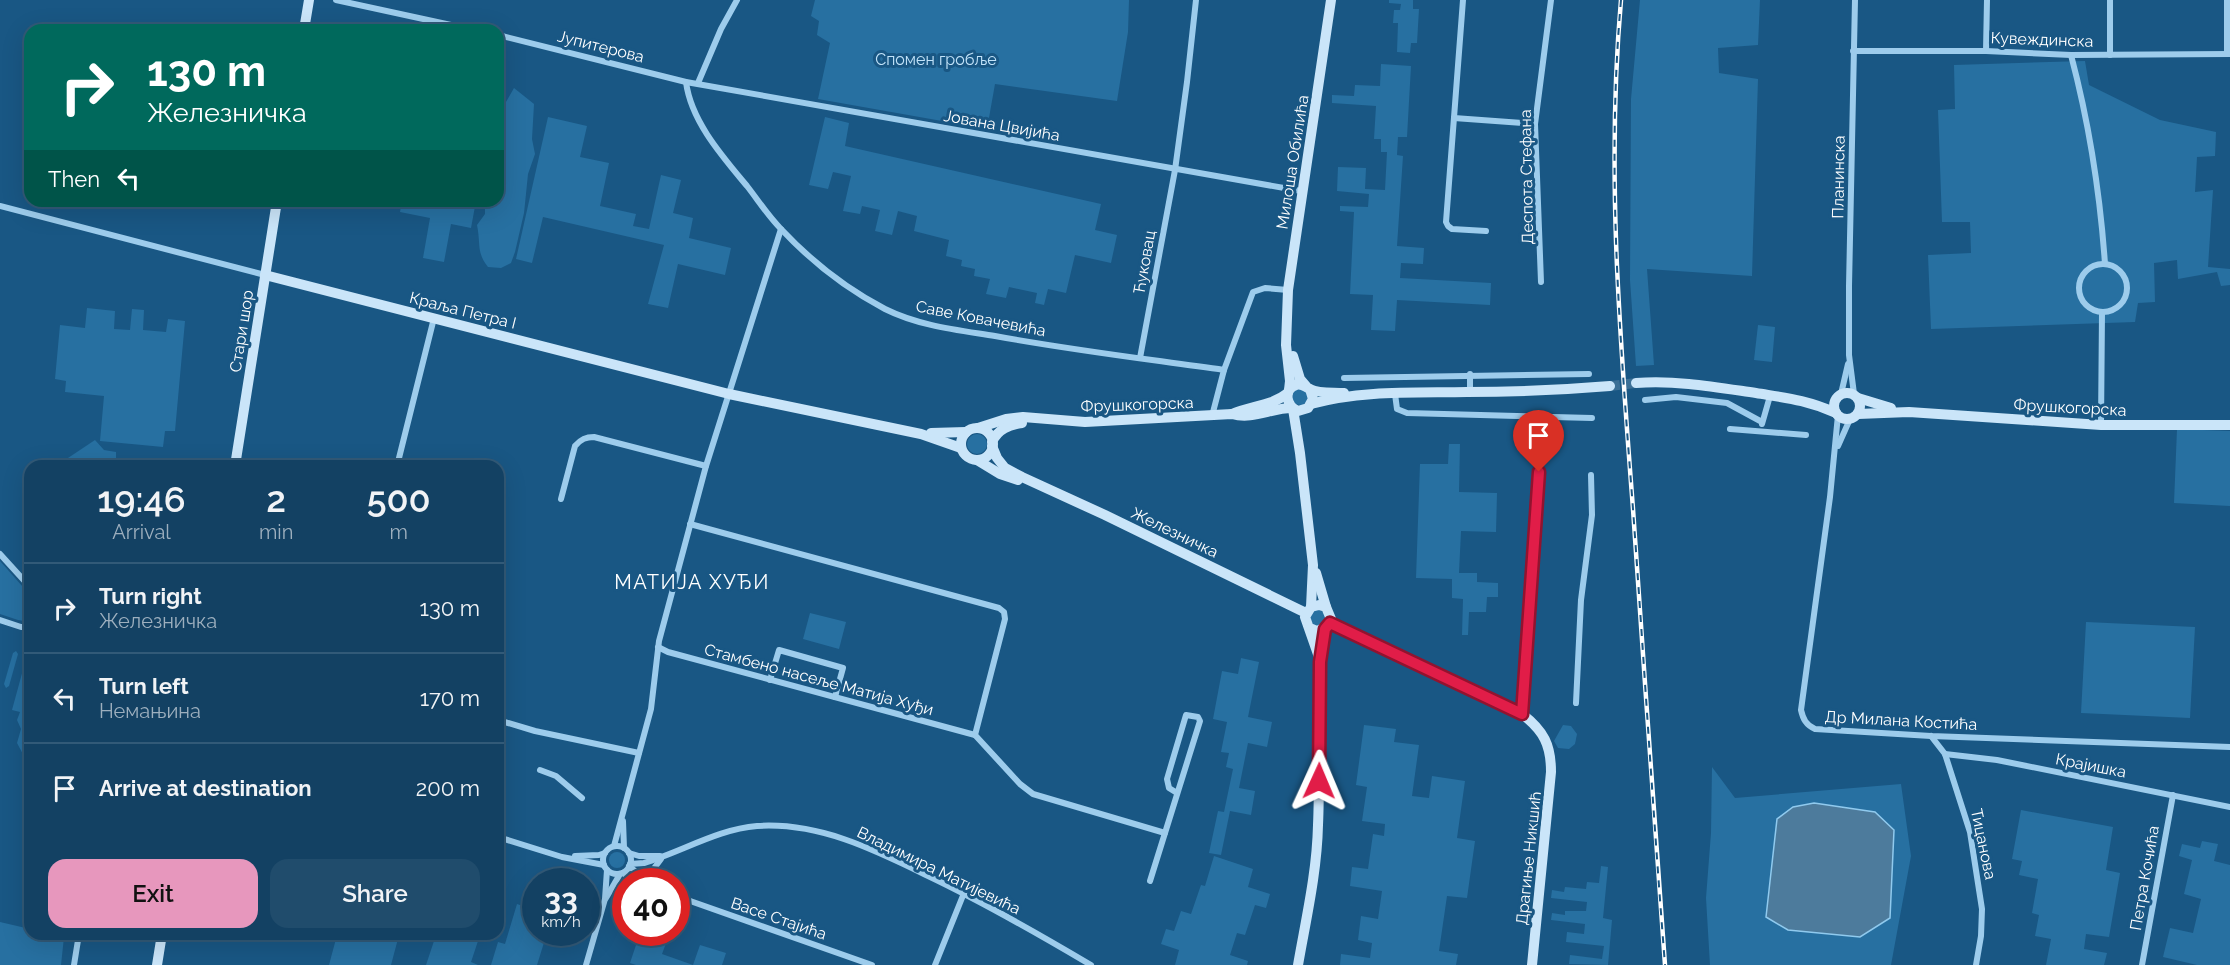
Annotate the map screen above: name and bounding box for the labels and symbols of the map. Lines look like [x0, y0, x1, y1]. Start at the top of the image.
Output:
street label: Јупитерова [556, 27, 646, 66]
street label: Кувеждинска [1990, 28, 2094, 51]
park label: Спомен гробље [875, 50, 997, 69]
street label: Милоша Обилића [1272, 94, 1312, 231]
street label: Јована Цвијића [942, 106, 1061, 145]
street label: Деспота Стефана [1516, 109, 1537, 245]
street label: Планинска [1828, 135, 1849, 219]
street label: Ћуковац [1130, 229, 1159, 295]
street label: Краља Петра I [407, 288, 518, 333]
street label: Стари шор [226, 289, 257, 374]
street label: Саве Ковачевића [914, 297, 1047, 340]
street label: Фрушкогорска [1080, 393, 1194, 416]
street label: Фрушкогорска [2013, 395, 2127, 420]
pin [1513, 410, 1564, 472]
street label: Железничка [1128, 503, 1221, 562]
district label: МАТИЈА ХУЂИ [614, 570, 770, 594]
street label: Стамбено насеље Матија Хуђи [702, 640, 936, 719]
street label: Др Милана Костића [1824, 707, 1978, 734]
position arrow [1287, 749, 1351, 813]
street label: Крајишка [2054, 749, 2128, 782]
street label: Драгиње Никшић [1512, 790, 1545, 926]
street label: Тицанова [1967, 807, 2000, 881]
street label: Владимира Матијевића [854, 823, 1024, 918]
street label: Петра Кочића [2126, 824, 2163, 932]
speed limit sign: 40 [612, 868, 690, 946]
street label: Васе Стајића [728, 893, 829, 944]

